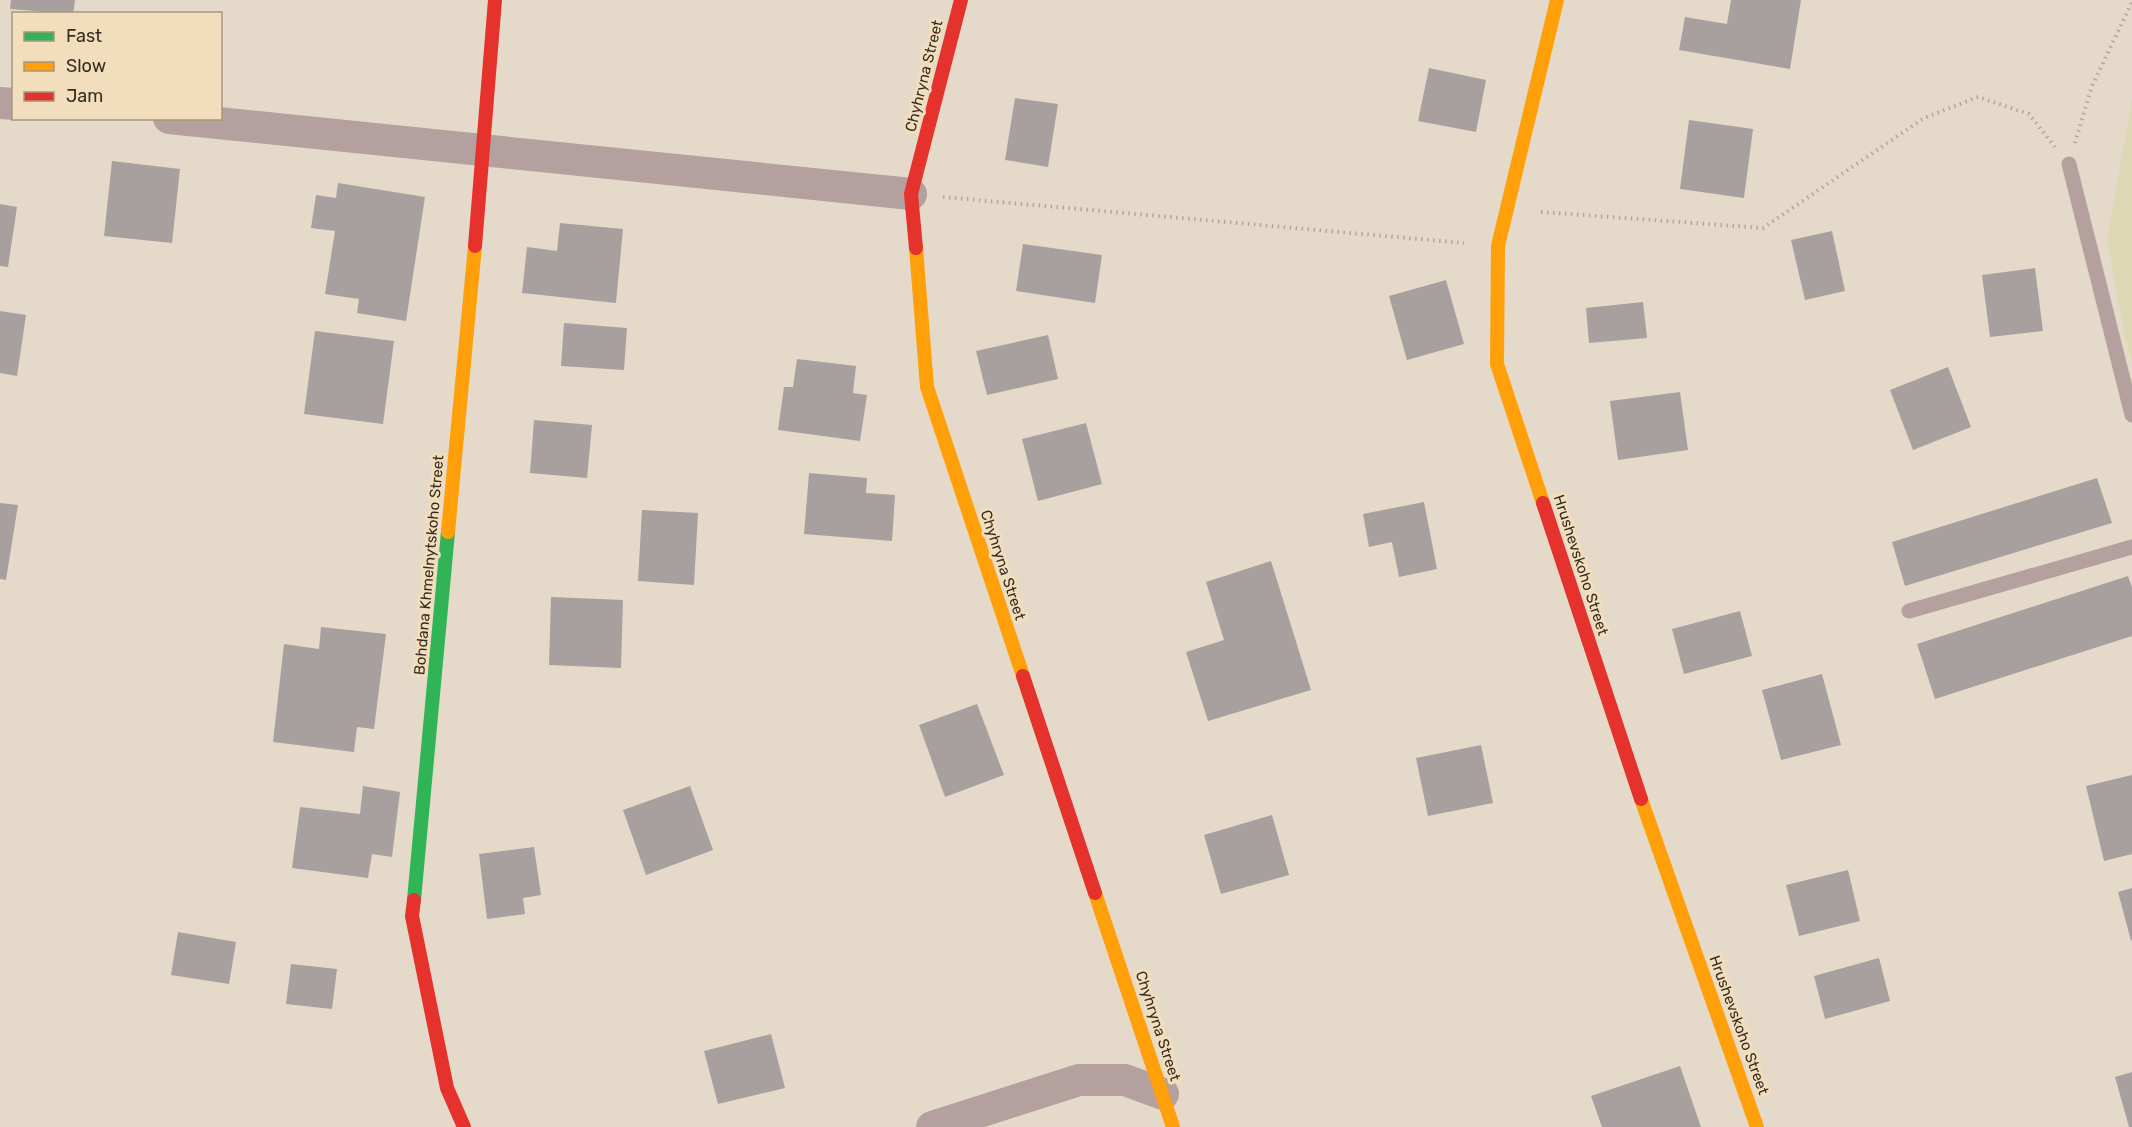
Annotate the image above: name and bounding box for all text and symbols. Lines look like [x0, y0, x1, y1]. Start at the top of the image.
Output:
legend [12, 12, 222, 120]
street label: Chyhryna Street [901, 18, 947, 134]
text: Fast [66, 25, 102, 47]
text: Slow [66, 55, 106, 77]
text: Jam [66, 85, 103, 107]
street label: Bohdana Khmelnytskoho Street [410, 454, 448, 676]
street label: Hrushevskoho Street [1550, 492, 1612, 638]
street label: Chyhryna Street [977, 508, 1029, 622]
street label: Hrushevskoho Street [1705, 953, 1773, 1097]
street label: Chyhryna Street [1132, 969, 1184, 1083]

